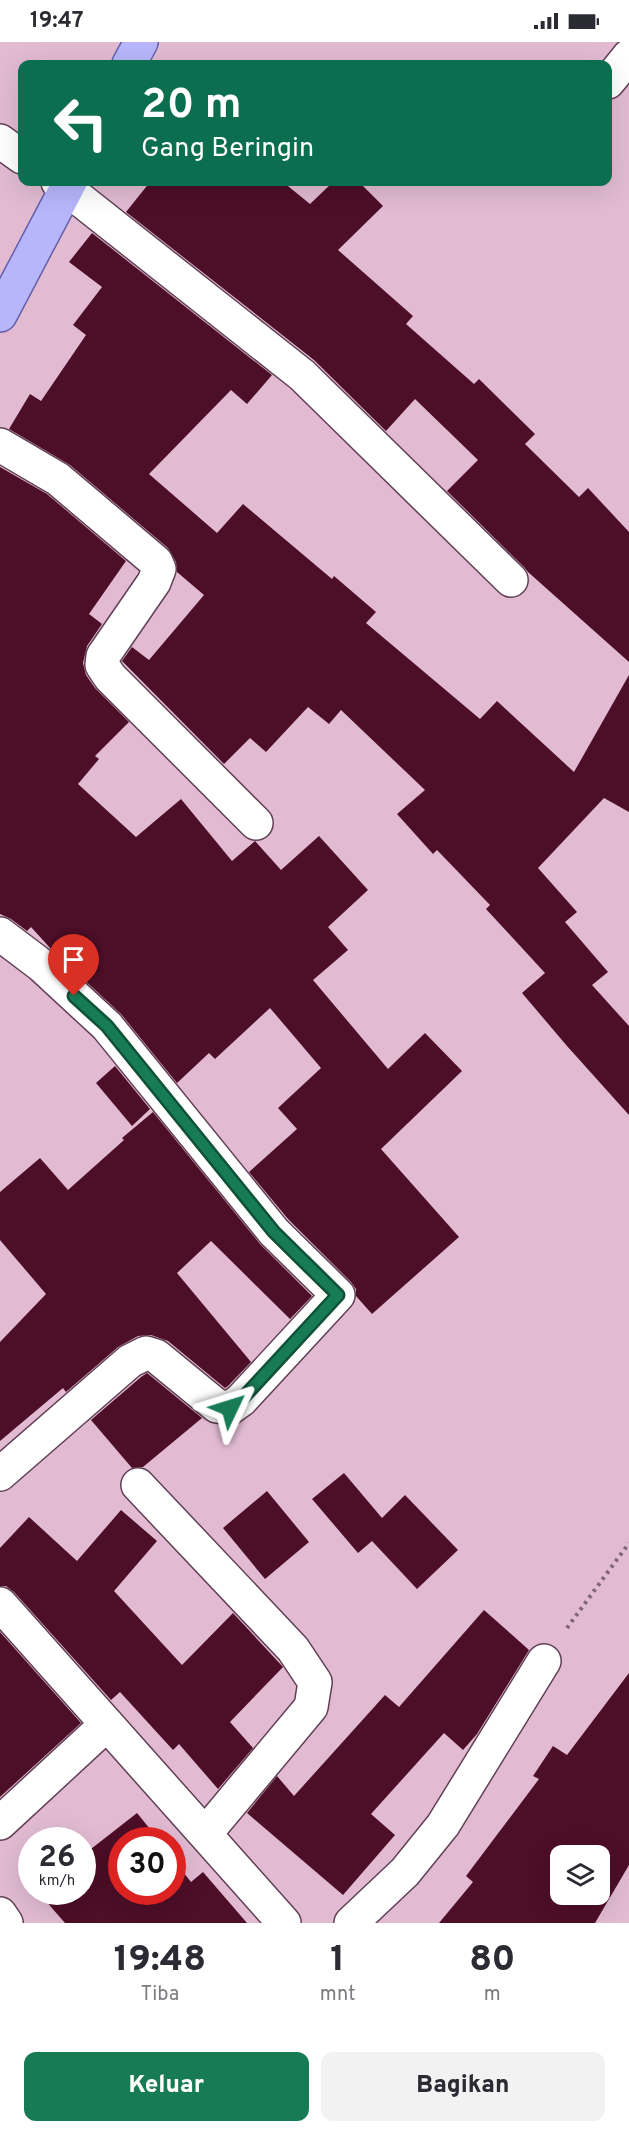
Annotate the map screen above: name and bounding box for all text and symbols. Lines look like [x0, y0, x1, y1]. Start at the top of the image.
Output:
text: 19:47 [30, 8, 84, 35]
text: 20 m [141, 80, 242, 133]
icon: left [42, 84, 120, 162]
text: Gang Beringin [141, 132, 314, 166]
pin [48, 934, 99, 996]
icon: arrive [57, 943, 90, 976]
position arrow [198, 1376, 262, 1440]
speed limit sign: 30 [108, 1827, 186, 1905]
text: 26 [39, 1840, 75, 1877]
map controls [550, 1845, 610, 1905]
button: layers [550, 1845, 610, 1905]
text: km/h [39, 1872, 75, 1891]
text: 19:48 [114, 1938, 206, 1984]
text: 1 [330, 1938, 345, 1984]
text: 80 [469, 1938, 515, 1984]
text: Tiba [140, 1982, 179, 2008]
text: mnt [320, 1982, 355, 2008]
text: m [484, 1982, 501, 2008]
button: Keluar [24, 2052, 309, 2121]
button: Bagikan [321, 2052, 605, 2121]

